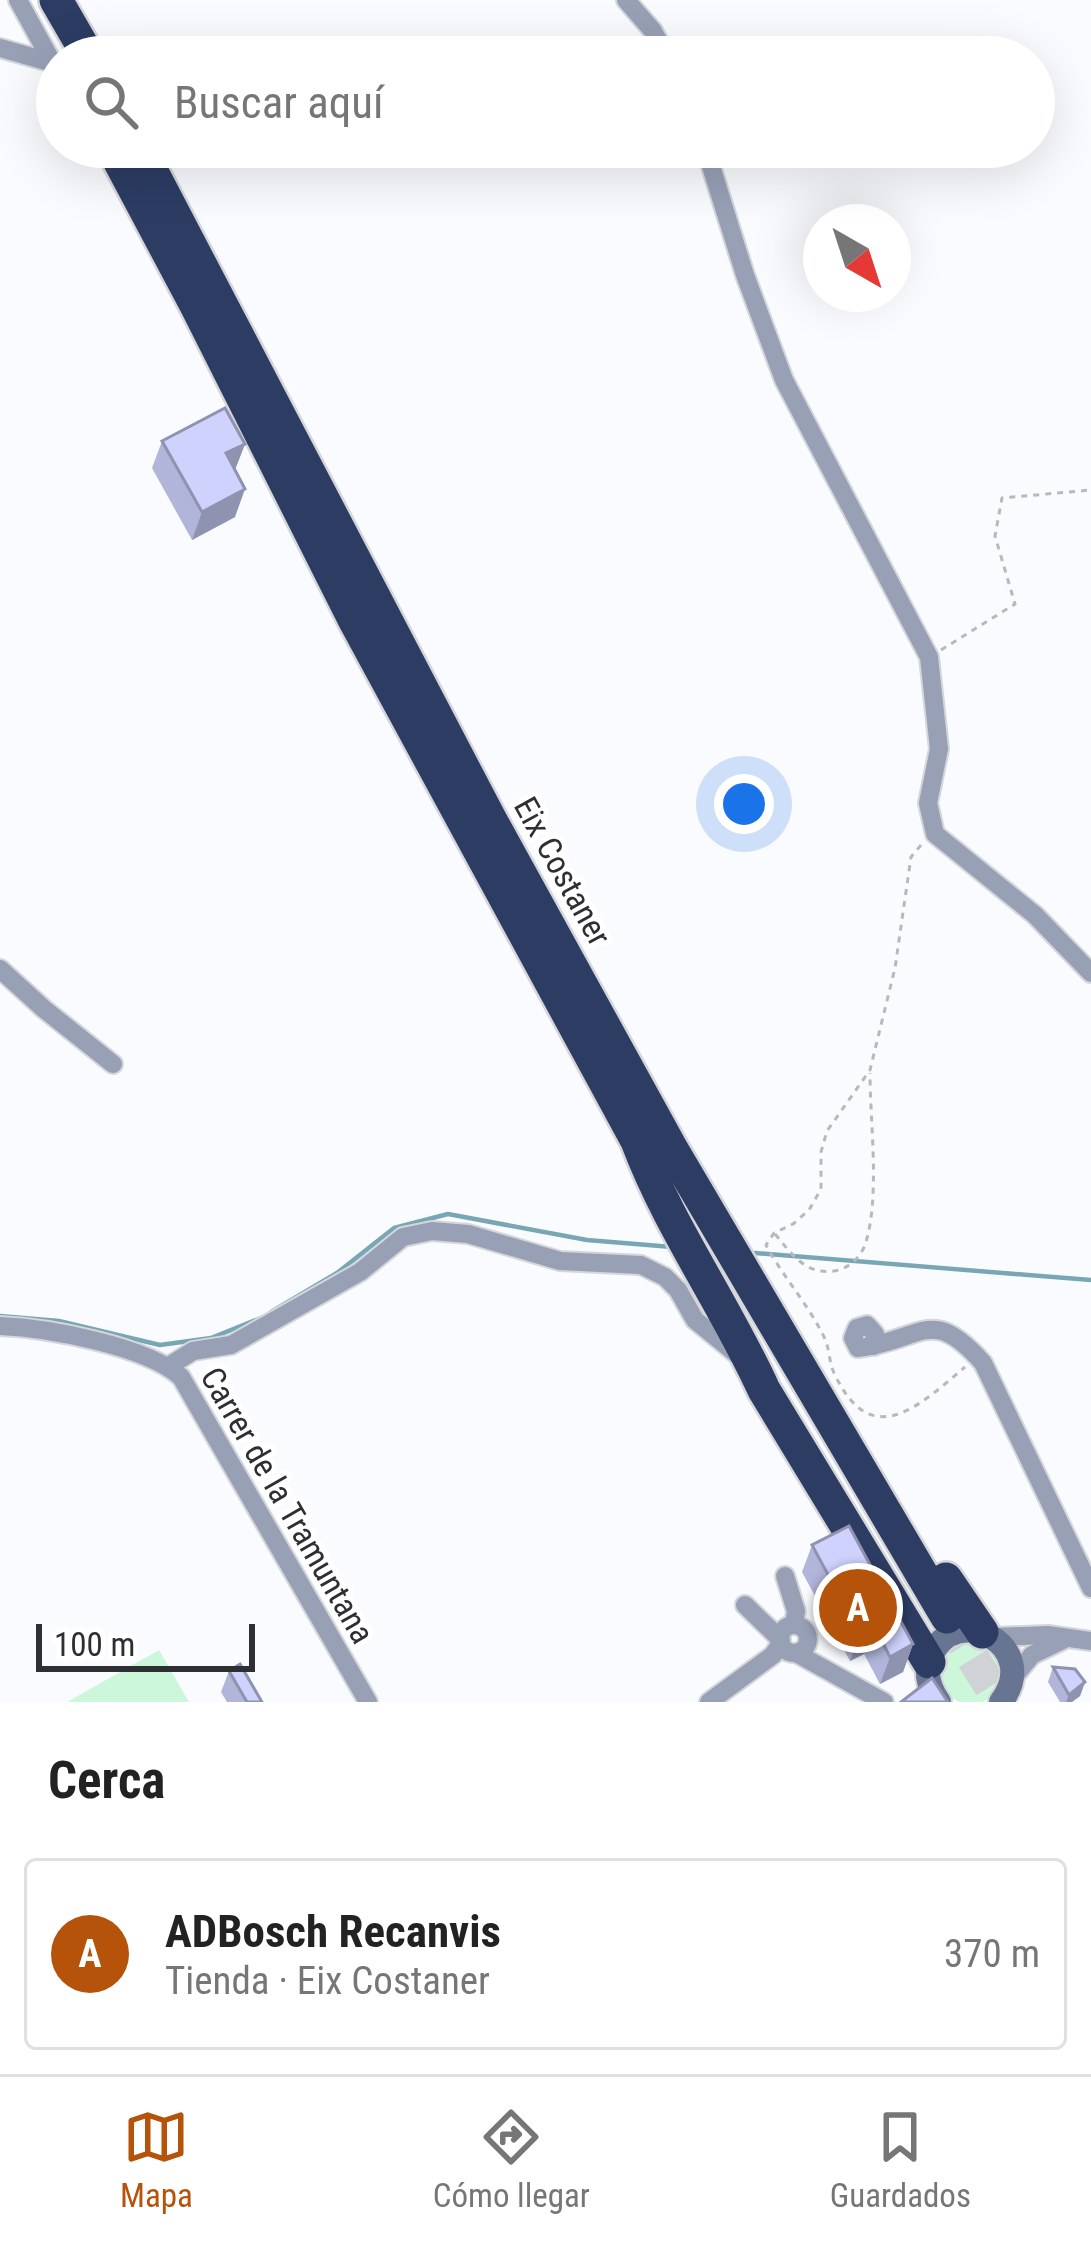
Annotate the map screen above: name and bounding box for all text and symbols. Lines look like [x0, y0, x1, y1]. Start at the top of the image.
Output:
search box [36, 36, 1055, 168]
icon: search [78, 69, 144, 135]
text: Buscar aquí [174, 76, 384, 129]
north arrow [803, 204, 911, 312]
your location [714, 774, 774, 834]
street label: Eix Costaner [506, 790, 619, 952]
street label: Carrer de la Tramuntana [193, 1360, 383, 1650]
pin: A [819, 1563, 897, 1653]
scale bar [36, 1618, 255, 1671]
text: 100 m [54, 1625, 135, 1664]
text: Cerca [48, 1751, 165, 1810]
text: ADBosch Recanvis [165, 1905, 501, 1958]
text: A [78, 1931, 102, 1977]
text: 370 m [944, 1931, 1040, 1977]
text: Tienda · Eix Costaner [165, 1958, 490, 2004]
tab: Mapa [120, 2104, 193, 2215]
tab: Cómo llegar [433, 2104, 590, 2215]
tab: Guardados [830, 2104, 971, 2215]

